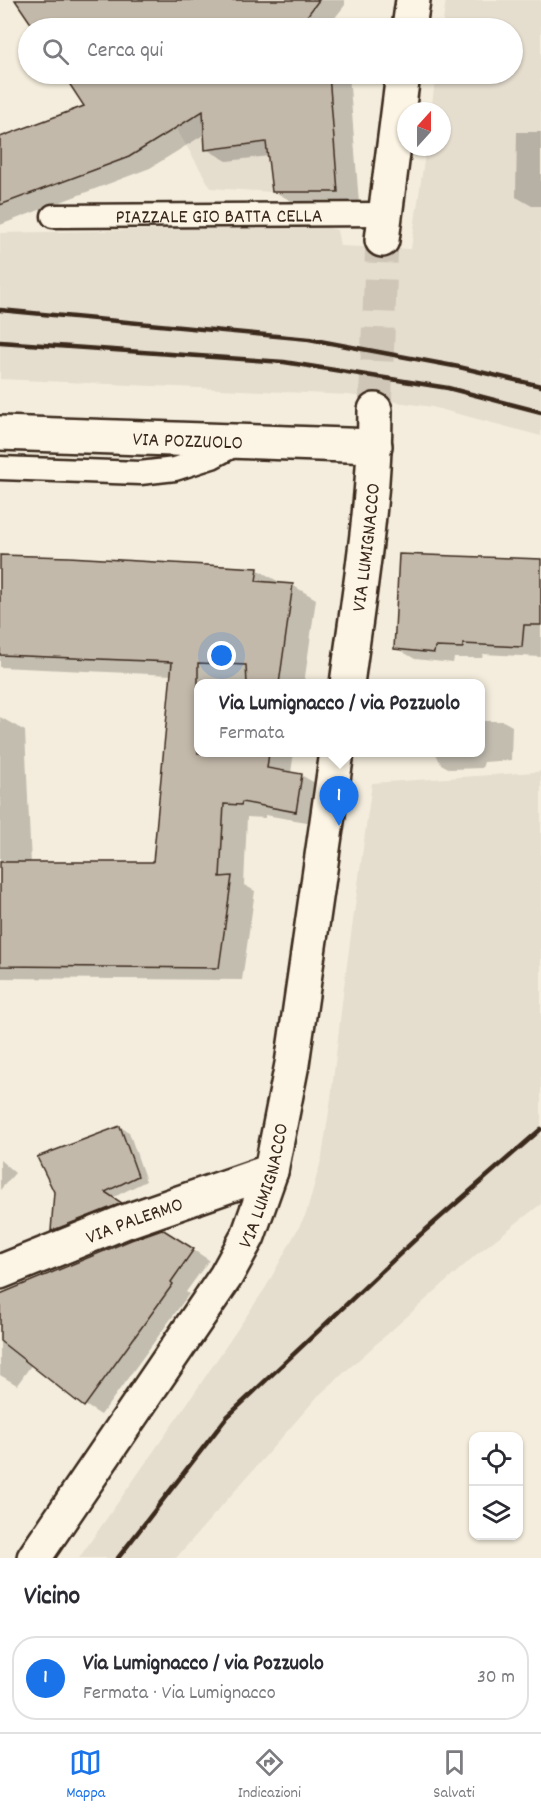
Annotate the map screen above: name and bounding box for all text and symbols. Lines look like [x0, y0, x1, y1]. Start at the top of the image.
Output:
search box [18, 18, 523, 84]
icon: search [39, 35, 72, 68]
text: Cerca qui [87, 36, 163, 67]
north arrow [397, 102, 451, 156]
street label: PIAZZALE GIO BATTA CELLA [115, 203, 323, 233]
street label: VIA POZZUOLO [132, 427, 243, 458]
street label: VIA LUMIGNACCO [346, 482, 389, 614]
your location [207, 641, 236, 670]
popup [194, 679, 485, 757]
text: Via Lumignacco / via Pozzuolo [219, 689, 460, 720]
text: Fermata [219, 720, 284, 748]
pin: 1 [320, 776, 358, 826]
street label: VIA LUMIGNACCO [233, 1121, 297, 1254]
street label: VIA PALERMO [82, 1192, 187, 1253]
map controls [469, 1432, 523, 1540]
button: locate [469, 1432, 523, 1486]
button: layers [469, 1486, 523, 1540]
text: Vicino [24, 1579, 80, 1616]
text: Via Lumignacco / via Pozzuolo [83, 1649, 324, 1680]
text: 1 [43, 1664, 48, 1692]
text: 30 m [477, 1664, 515, 1692]
text: Fermata · Via Lumignacco [83, 1680, 276, 1708]
tab: Mappa [66, 1746, 105, 1805]
tab: Indicazioni [238, 1746, 301, 1805]
tab: Salvati [433, 1746, 475, 1805]

